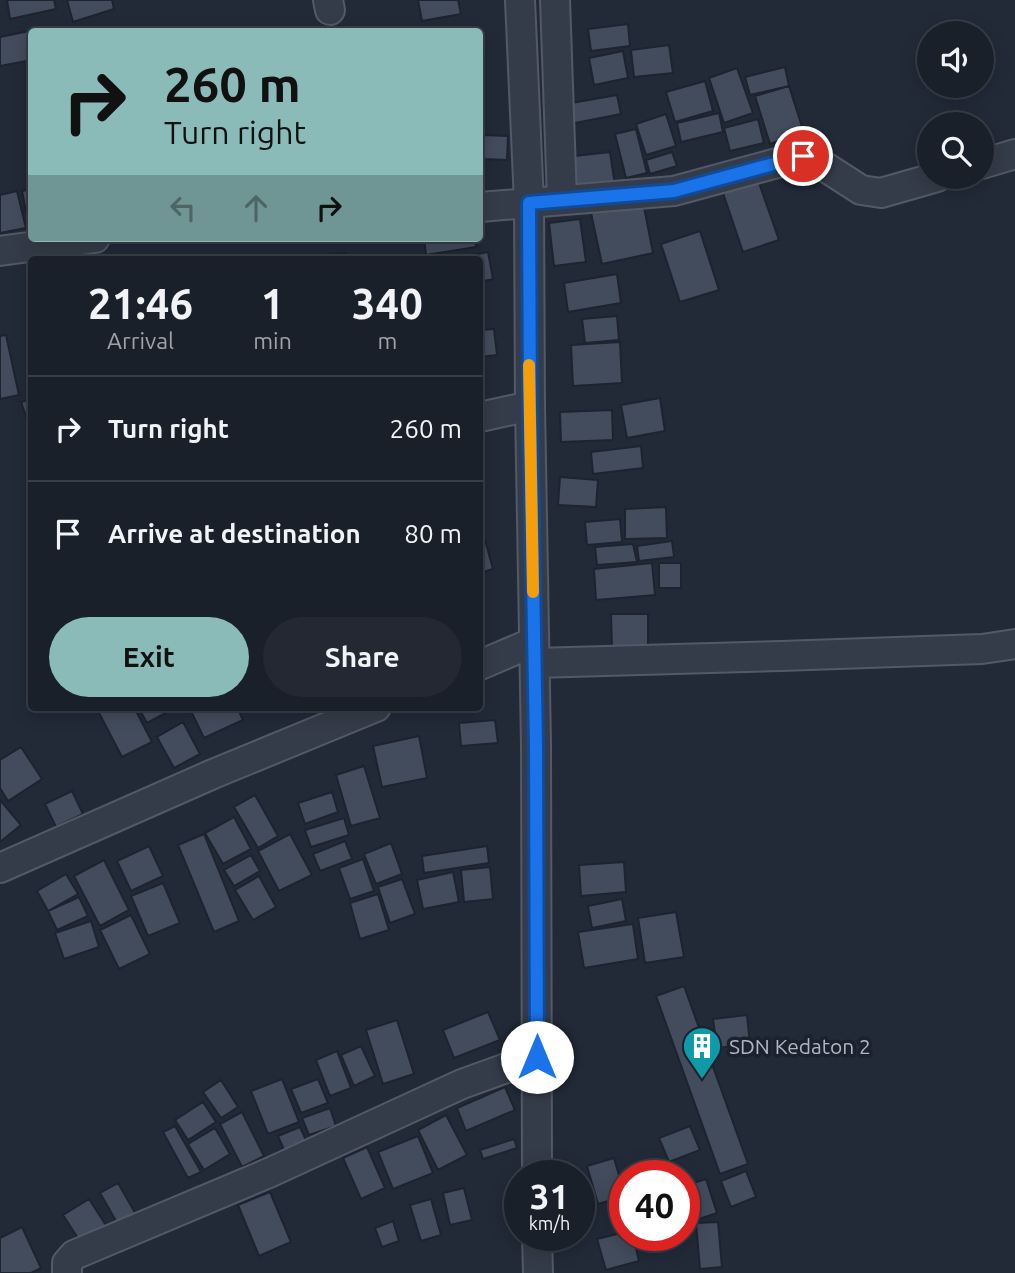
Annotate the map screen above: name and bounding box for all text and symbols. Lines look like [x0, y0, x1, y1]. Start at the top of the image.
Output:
map controls [917, 21, 994, 189]
button: sound [917, 21, 994, 98]
icon: right [49, 56, 140, 147]
text: 260 m [164, 56, 301, 111]
button: search [917, 112, 994, 189]
text: Turn right [164, 114, 306, 150]
pin [773, 126, 833, 186]
icon: arrive [784, 137, 822, 175]
icon: left [164, 189, 202, 227]
icon: ahead [237, 189, 275, 227]
icon: right [310, 189, 348, 227]
text: 21:46 [88, 280, 193, 327]
text: 1 [261, 280, 284, 327]
text: 340 [352, 280, 423, 327]
text: Arrival [107, 328, 174, 353]
text: min [253, 328, 292, 353]
text: m [377, 328, 397, 353]
icon: right [49, 410, 87, 448]
text: Turn right [108, 414, 229, 443]
text: 260 m [390, 414, 462, 443]
icon: arrive [49, 515, 87, 553]
text: Arrive at destination [108, 519, 361, 548]
text: 80 m [404, 519, 462, 548]
button: Exit [49, 617, 249, 697]
button: Share [263, 617, 462, 697]
position arrow [500, 1020, 574, 1094]
building icon: SDN Kedaton 2 [681, 1025, 723, 1080]
place label: SDN Kedaton 2 [729, 1034, 871, 1058]
speed limit sign: 40 [609, 1160, 700, 1251]
text: 31 [530, 1176, 569, 1216]
text: km/h [529, 1213, 570, 1233]

